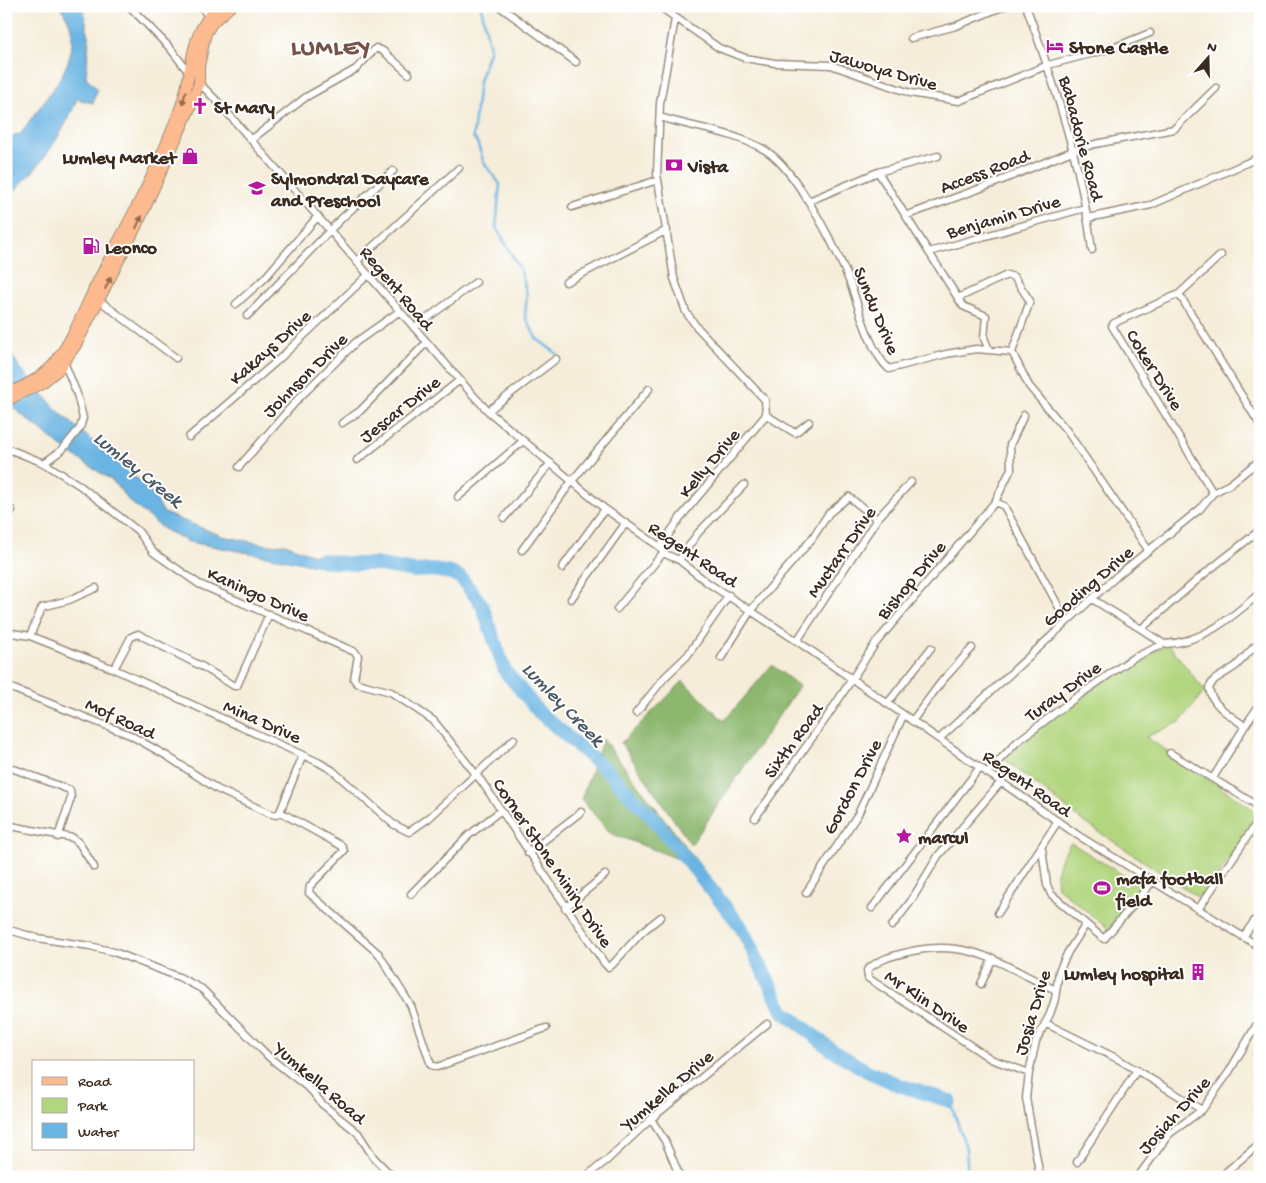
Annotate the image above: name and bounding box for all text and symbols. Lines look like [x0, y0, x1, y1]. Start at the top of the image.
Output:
north arrow [1184, 32, 1234, 82]
district label: LUMLEY [291, 35, 371, 64]
hotel icon: Stone Castle [1045, 36, 1065, 56]
place label: Stone Castle [1069, 38, 1170, 61]
text: N [1204, 39, 1219, 58]
street label: Jawoya Drive [827, 45, 940, 98]
street label: Babadorie Road [1052, 73, 1108, 206]
one-way arrow [179, 90, 187, 105]
church icon: St Mary [190, 96, 210, 116]
place label: St Mary [214, 98, 276, 121]
street label: Access Road [937, 145, 1035, 201]
shop icon: Lumley Market [180, 146, 200, 166]
place label: Lumley Market [62, 148, 178, 171]
bank icon: Vista [664, 155, 684, 175]
place label: Vista [687, 157, 729, 180]
place label: Sylmondral Daycare and Preschool [270, 169, 430, 214]
school or university icon: Sylmondral Daycare and Preschool [247, 178, 267, 198]
street label: Benjamin Drive [944, 191, 1064, 246]
one-way arrow [135, 215, 143, 229]
fuel station icon: Leonco [81, 236, 101, 256]
place label: Leonco [105, 238, 157, 261]
street label: Regent Road [353, 242, 438, 338]
street label: Sundu Drive [846, 264, 904, 359]
one-way arrow [105, 276, 113, 290]
street label: Kakays Drive [226, 306, 317, 391]
street label: Coker Drive [1119, 326, 1187, 416]
street label: Johnson Drive [259, 329, 354, 424]
street label: Jescar Drive [356, 372, 446, 450]
street label: Kelly Drive [675, 425, 747, 504]
water label: Lumley Creek [88, 428, 187, 515]
street label: Muctarr Drive [803, 503, 883, 603]
street label: Regent Road [643, 518, 743, 595]
street label: Bishop Drive [872, 537, 953, 626]
street label: Gooding Drive [1039, 542, 1140, 633]
street label: Kaningo Drive [203, 563, 313, 629]
street label: Turay Drive [1021, 657, 1107, 729]
water label: Lumley Creek [516, 659, 609, 754]
street label: Mof Road [81, 694, 160, 747]
street label: Mina Drive [219, 696, 304, 751]
street label: Sixth Road [760, 699, 831, 784]
street label: Gordon Drive [819, 736, 889, 839]
street label: Regent Road [977, 746, 1076, 825]
street label: Corner Stone Miniry Drive [486, 775, 616, 953]
place icon: marcul [894, 826, 914, 846]
place label: marcul [918, 828, 968, 851]
place label: mafa football field [1115, 869, 1223, 914]
sports icon: mafa football field [1092, 878, 1112, 898]
building icon: Lumley hospital [1188, 962, 1208, 982]
place label: Lumley hospital [1064, 964, 1184, 987]
street label: Mr Klin Drive [879, 966, 973, 1040]
street label: Josia Drive [1011, 968, 1058, 1058]
street label: Yumkella Road [266, 1037, 371, 1132]
street label: Yumkella Drive [616, 1046, 720, 1139]
legend [32, 1060, 195, 1150]
street label: Josiah Drive [1134, 1072, 1217, 1160]
text: Road [78, 1074, 112, 1092]
text: Park [77, 1098, 108, 1116]
text: Water [78, 1124, 120, 1142]

